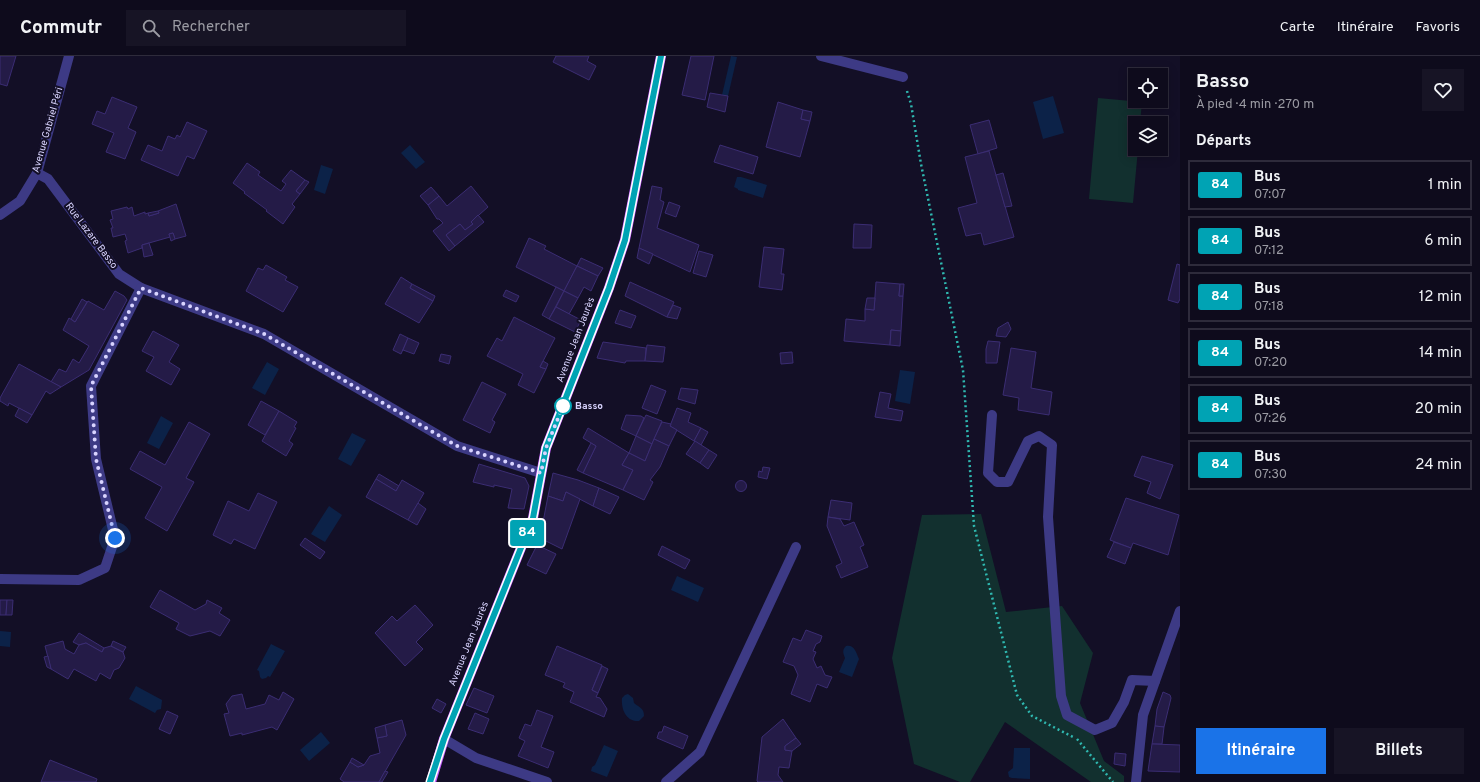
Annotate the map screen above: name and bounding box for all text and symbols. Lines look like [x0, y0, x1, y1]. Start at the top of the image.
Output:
search box [126, 10, 406, 46]
text: Commutr [20, 16, 102, 40]
icon: search [140, 17, 162, 39]
text: Rechercher [172, 18, 250, 37]
text: Carte [1280, 19, 1315, 36]
text: Itinéraire [1337, 19, 1394, 36]
text: Favoris [1416, 19, 1460, 36]
map controls [1128, 68, 1168, 156]
button: locate [1128, 68, 1168, 108]
button: heart [1422, 69, 1464, 111]
text: Basso [1196, 70, 1249, 94]
street label: Avenue Gabriel Péri [30, 86, 66, 174]
text: À pied · 4 min · 270 m [1196, 97, 1314, 113]
button: layers [1128, 116, 1168, 156]
text: Départs [1196, 132, 1251, 151]
text: Bus [1254, 168, 1281, 187]
text: 84 [1211, 176, 1229, 193]
text: 1 min [1428, 176, 1462, 195]
text: 07:07 [1254, 187, 1286, 203]
street label: Rue Lazare Basso [62, 200, 120, 272]
text: Bus [1254, 224, 1281, 243]
text: 84 [1211, 232, 1229, 249]
text: 6 min [1425, 232, 1462, 251]
text: 07:12 [1254, 243, 1284, 259]
text: Bus [1254, 280, 1281, 299]
text: 84 [1211, 288, 1229, 305]
text: 12 min [1419, 288, 1462, 307]
street label: Avenue Jean Jaurès [554, 295, 598, 384]
text: 07:18 [1254, 299, 1284, 315]
text: Bus [1254, 336, 1281, 355]
text: 84 [1211, 344, 1229, 361]
text: 14 min [1419, 344, 1462, 363]
text: 07:20 [1254, 355, 1287, 371]
text: Bus [1254, 392, 1281, 411]
marker: Basso [554, 397, 572, 415]
place label: Basso [575, 400, 603, 413]
text: 84 [1211, 400, 1229, 417]
text: 20 min [1415, 400, 1462, 419]
text: 07:26 [1254, 411, 1287, 427]
text: Bus [1254, 448, 1281, 467]
text: 84 [1211, 456, 1229, 473]
text: 24 min [1415, 456, 1462, 475]
text: 07:30 [1254, 467, 1287, 483]
line badge: 84 [509, 520, 545, 546]
text: 84 [518, 524, 536, 541]
your location [105, 528, 125, 548]
street label: Avenue Jean Jaurès [446, 599, 492, 688]
button: Itinéraire [1196, 728, 1326, 774]
button: Billets [1334, 728, 1464, 774]

